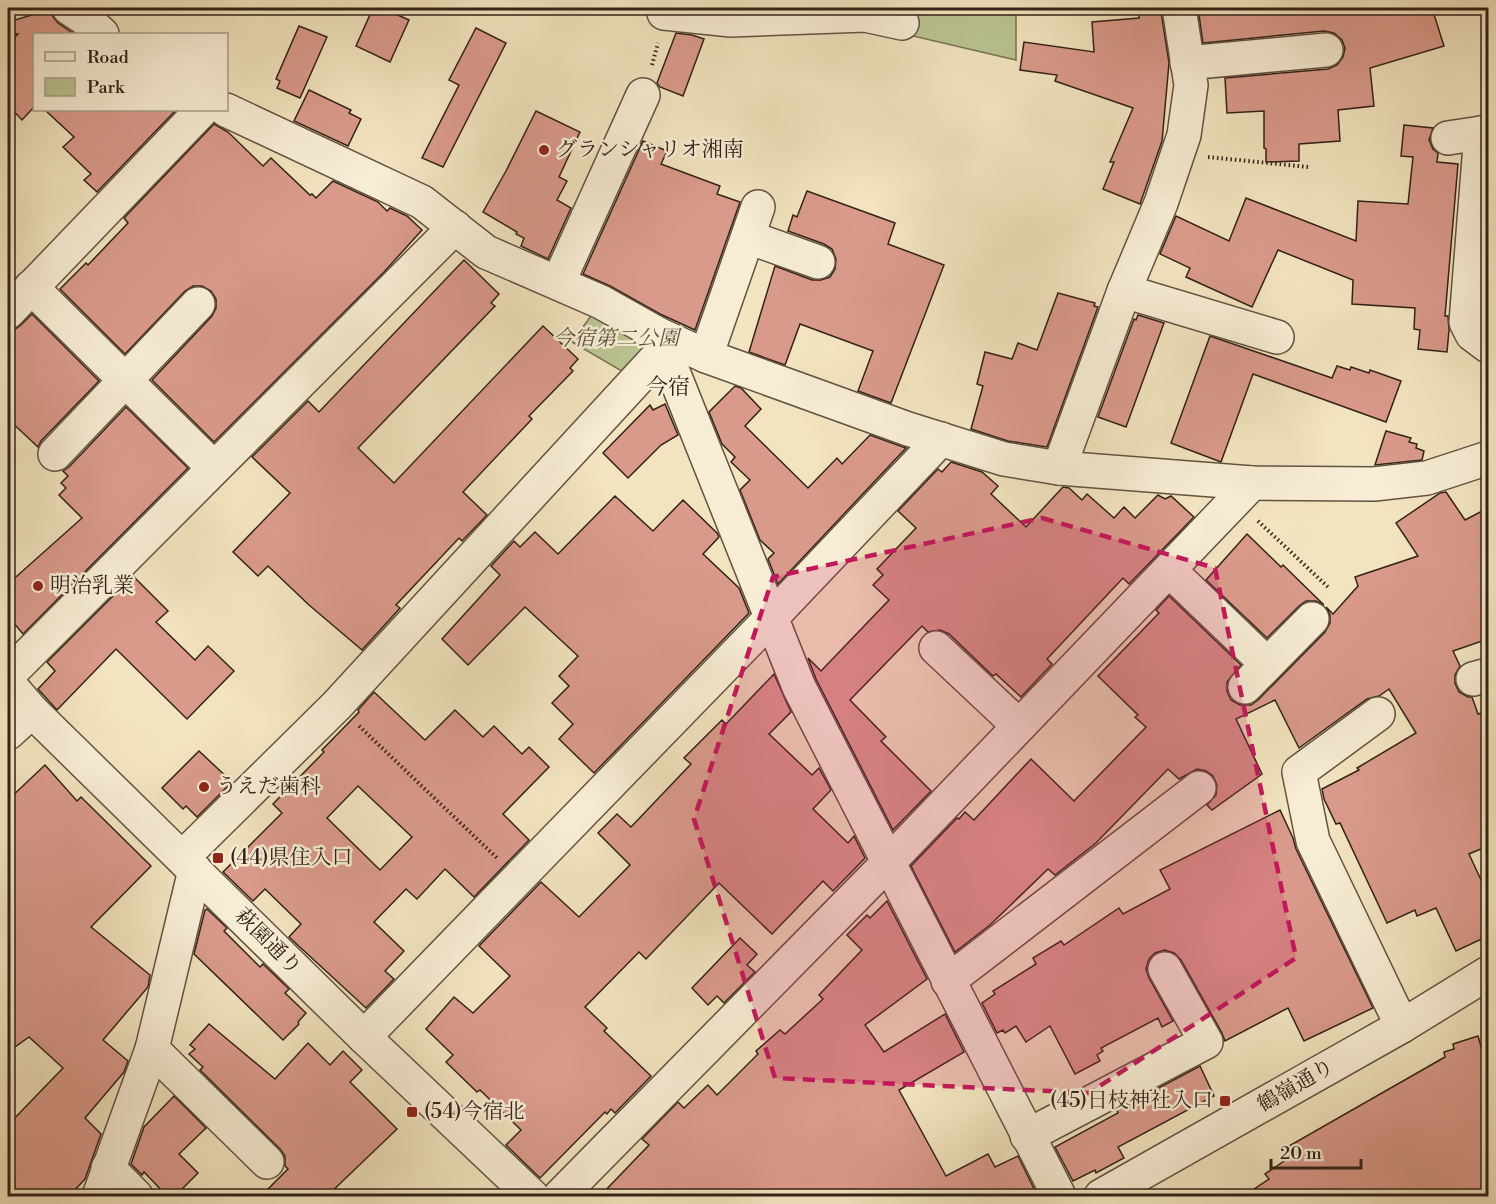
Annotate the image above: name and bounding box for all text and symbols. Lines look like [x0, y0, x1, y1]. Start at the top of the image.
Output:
legend [33, 33, 228, 111]
text: Road [87, 46, 130, 69]
text: Park [87, 76, 126, 99]
place label: グランシャリオ湘南 [556, 137, 744, 163]
marker: グランシャリオ湘南 [537, 143, 551, 157]
park label: 今宿第二公園 [553, 326, 682, 352]
district label: 今宿 [646, 374, 690, 401]
place label: 明治乳業 [50, 573, 134, 599]
marker: 明治乳業 [31, 579, 45, 593]
place label: うえだ歯科 [216, 774, 321, 800]
marker: うえだ歯科 [197, 780, 211, 794]
place label: (44)県住入口 [230, 845, 352, 871]
marker: (44)県住入口 [211, 851, 225, 865]
street label: 萩園通り [229, 903, 307, 981]
street label: 鶴嶺通り [1253, 1054, 1339, 1118]
place label: (45)日枝神社入口 [1050, 1088, 1213, 1114]
marker: (45)日枝神社入口 [1218, 1094, 1232, 1108]
place label: (54)今宿北 [424, 1099, 524, 1125]
marker: (54)今宿北 [405, 1105, 419, 1119]
scale bar [1271, 1132, 1361, 1170]
text: 20 m [1280, 1142, 1322, 1165]

